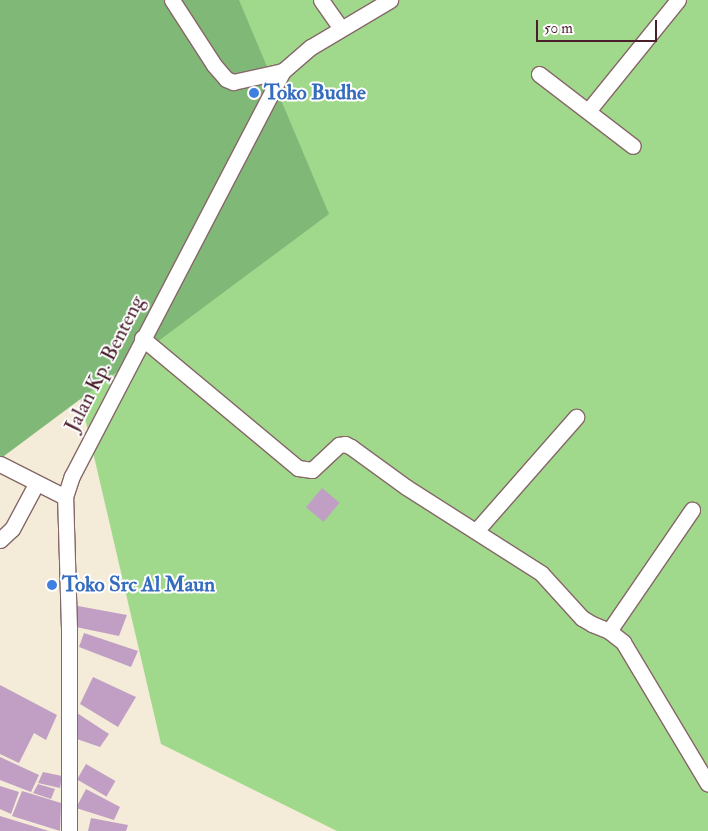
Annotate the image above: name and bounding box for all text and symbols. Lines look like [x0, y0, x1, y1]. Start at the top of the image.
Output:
scale bar [538, 10, 659, 42]
text: 50 m [544, 19, 573, 38]
place label: Toko Budhe [264, 80, 366, 106]
marker: Toko Budhe [248, 87, 260, 99]
street label: Jalan Kp. Benteng [60, 292, 150, 436]
place label: Toko Src Al Maun [62, 572, 215, 598]
marker: Toko Src Al Maun [46, 579, 58, 591]

